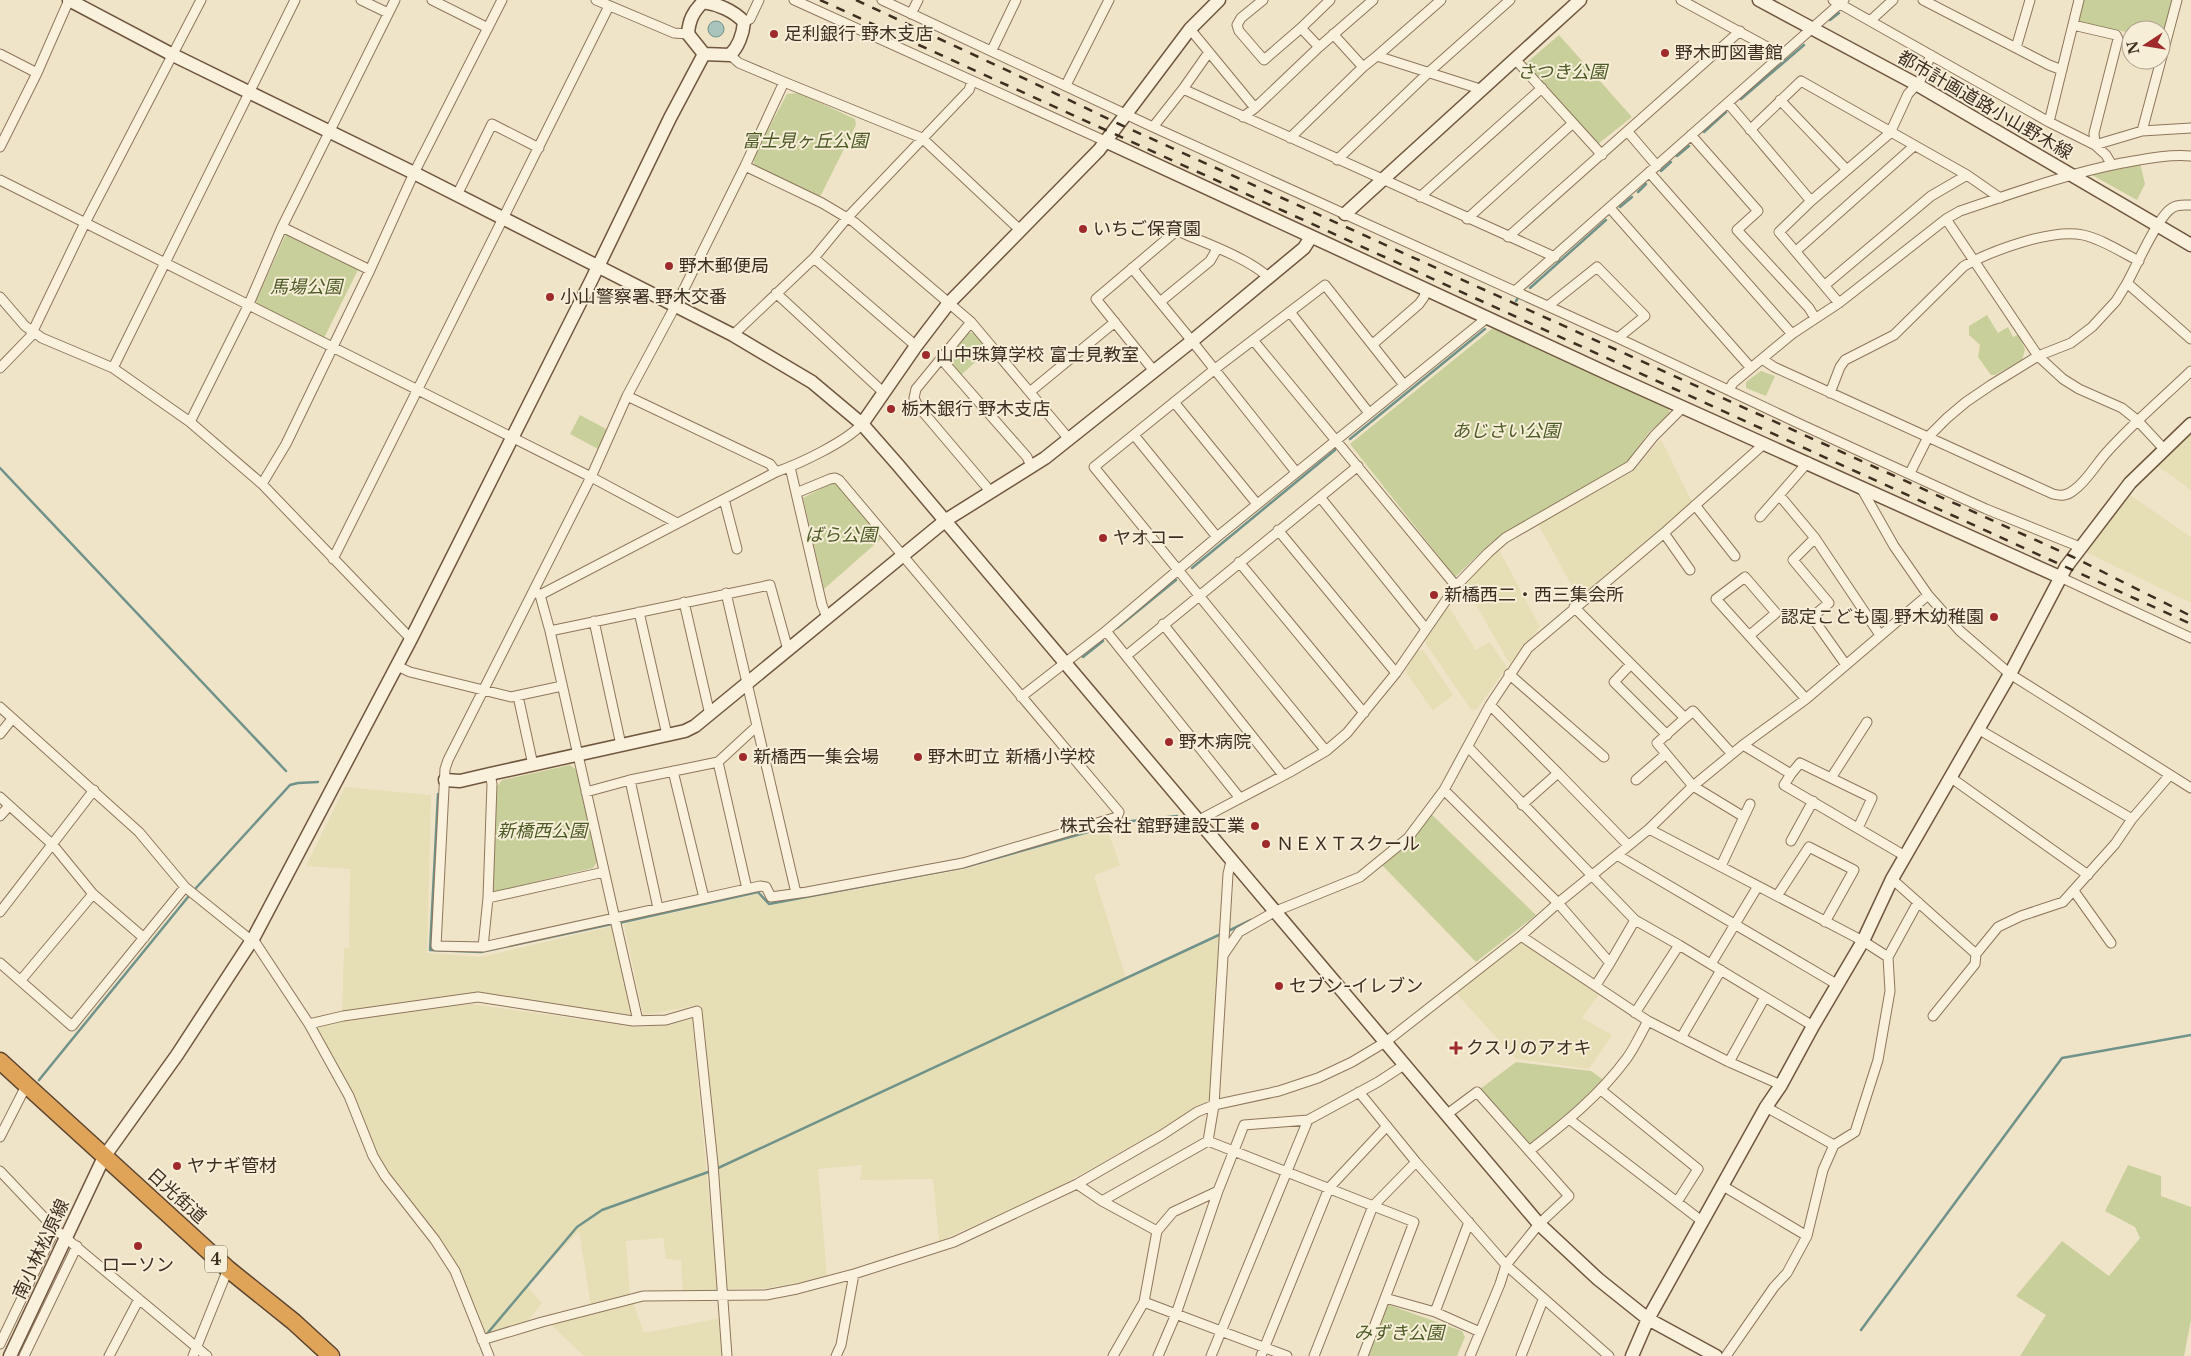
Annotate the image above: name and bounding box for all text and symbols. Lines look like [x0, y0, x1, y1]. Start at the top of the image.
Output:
north arrow [2121, 20, 2171, 70]
place label: 足利銀行 野木支店 [784, 23, 933, 45]
marker: 足利銀行 野木支店 [768, 28, 780, 40]
text: N [2123, 39, 2143, 56]
place label: 野木町図書館 [1675, 42, 1783, 64]
street label: 都市計画道路小山野木線 [1894, 46, 2076, 164]
marker: 野木町図書館 [1659, 47, 1671, 59]
park label: さつき公園 [1517, 61, 1610, 83]
park label: 富士見ヶ丘公園 [742, 130, 871, 152]
place label: いちご保育園 [1093, 218, 1201, 240]
marker: いちご保育園 [1077, 223, 1089, 235]
place label: 野木郵便局 [679, 255, 769, 277]
marker: 野木郵便局 [663, 260, 675, 272]
park label: 馬場公園 [270, 276, 345, 298]
place label: 小山警察署 野木交番 [560, 286, 727, 308]
marker: 小山警察署 野木交番 [544, 291, 556, 303]
place label: 山中珠算学校 富士見教室 [936, 344, 1139, 366]
marker: 山中珠算学校 富士見教室 [920, 349, 932, 361]
place label: 栃木銀行 野木支店 [901, 398, 1050, 420]
marker: 栃木銀行 野木支店 [885, 403, 897, 415]
park label: あじさい公園 [1452, 420, 1563, 442]
park label: ばら公園 [805, 524, 880, 546]
place label: ヤオコー [1113, 527, 1185, 549]
marker: ヤオコー [1097, 532, 1109, 544]
place label: 新橋西二・西三集会所 [1444, 584, 1624, 606]
marker: 新橋西二・西三集会所 [1428, 589, 1440, 601]
place label: 認定こども園 野木幼稚園 [1781, 606, 1984, 628]
marker: 認定こども園 野木幼稚園 [1988, 611, 2000, 623]
place label: 野木病院 [1179, 731, 1251, 753]
marker: 野木病院 [1163, 736, 1175, 748]
place label: 新橋西一集会場 [753, 746, 879, 768]
place label: 野木町立 新橋小学校 [928, 746, 1095, 768]
marker: 新橋西一集会場 [737, 751, 749, 763]
marker: 野木町立 新橋小学校 [912, 751, 924, 763]
place label: 株式会社 舘野建設工業 [1060, 815, 1245, 837]
park label: 新橋西公園 [497, 820, 590, 842]
marker: 株式会社 舘野建設工業 [1249, 820, 1261, 832]
place label: ＮＥＸＴスクール [1276, 833, 1420, 855]
marker: ＮＥＸＴスクール [1260, 838, 1272, 850]
place label: セブン-イレブン [1289, 975, 1423, 997]
marker: セブン-イレブン [1273, 980, 1285, 992]
place label: クスリのアオキ [1466, 1037, 1591, 1059]
marker: クスリのアオキ [1450, 1042, 1462, 1054]
place label: ヤナギ管材 [187, 1155, 277, 1177]
marker: ヤナギ管材 [171, 1160, 183, 1172]
street label: 日光街道 [143, 1164, 211, 1228]
street label: 南小林松原線 [8, 1195, 74, 1303]
marker: ローソン [132, 1240, 144, 1252]
road number: 4 [205, 1246, 227, 1272]
place label: ローソン [102, 1254, 174, 1276]
park label: みずき公園 [1354, 1322, 1447, 1344]

